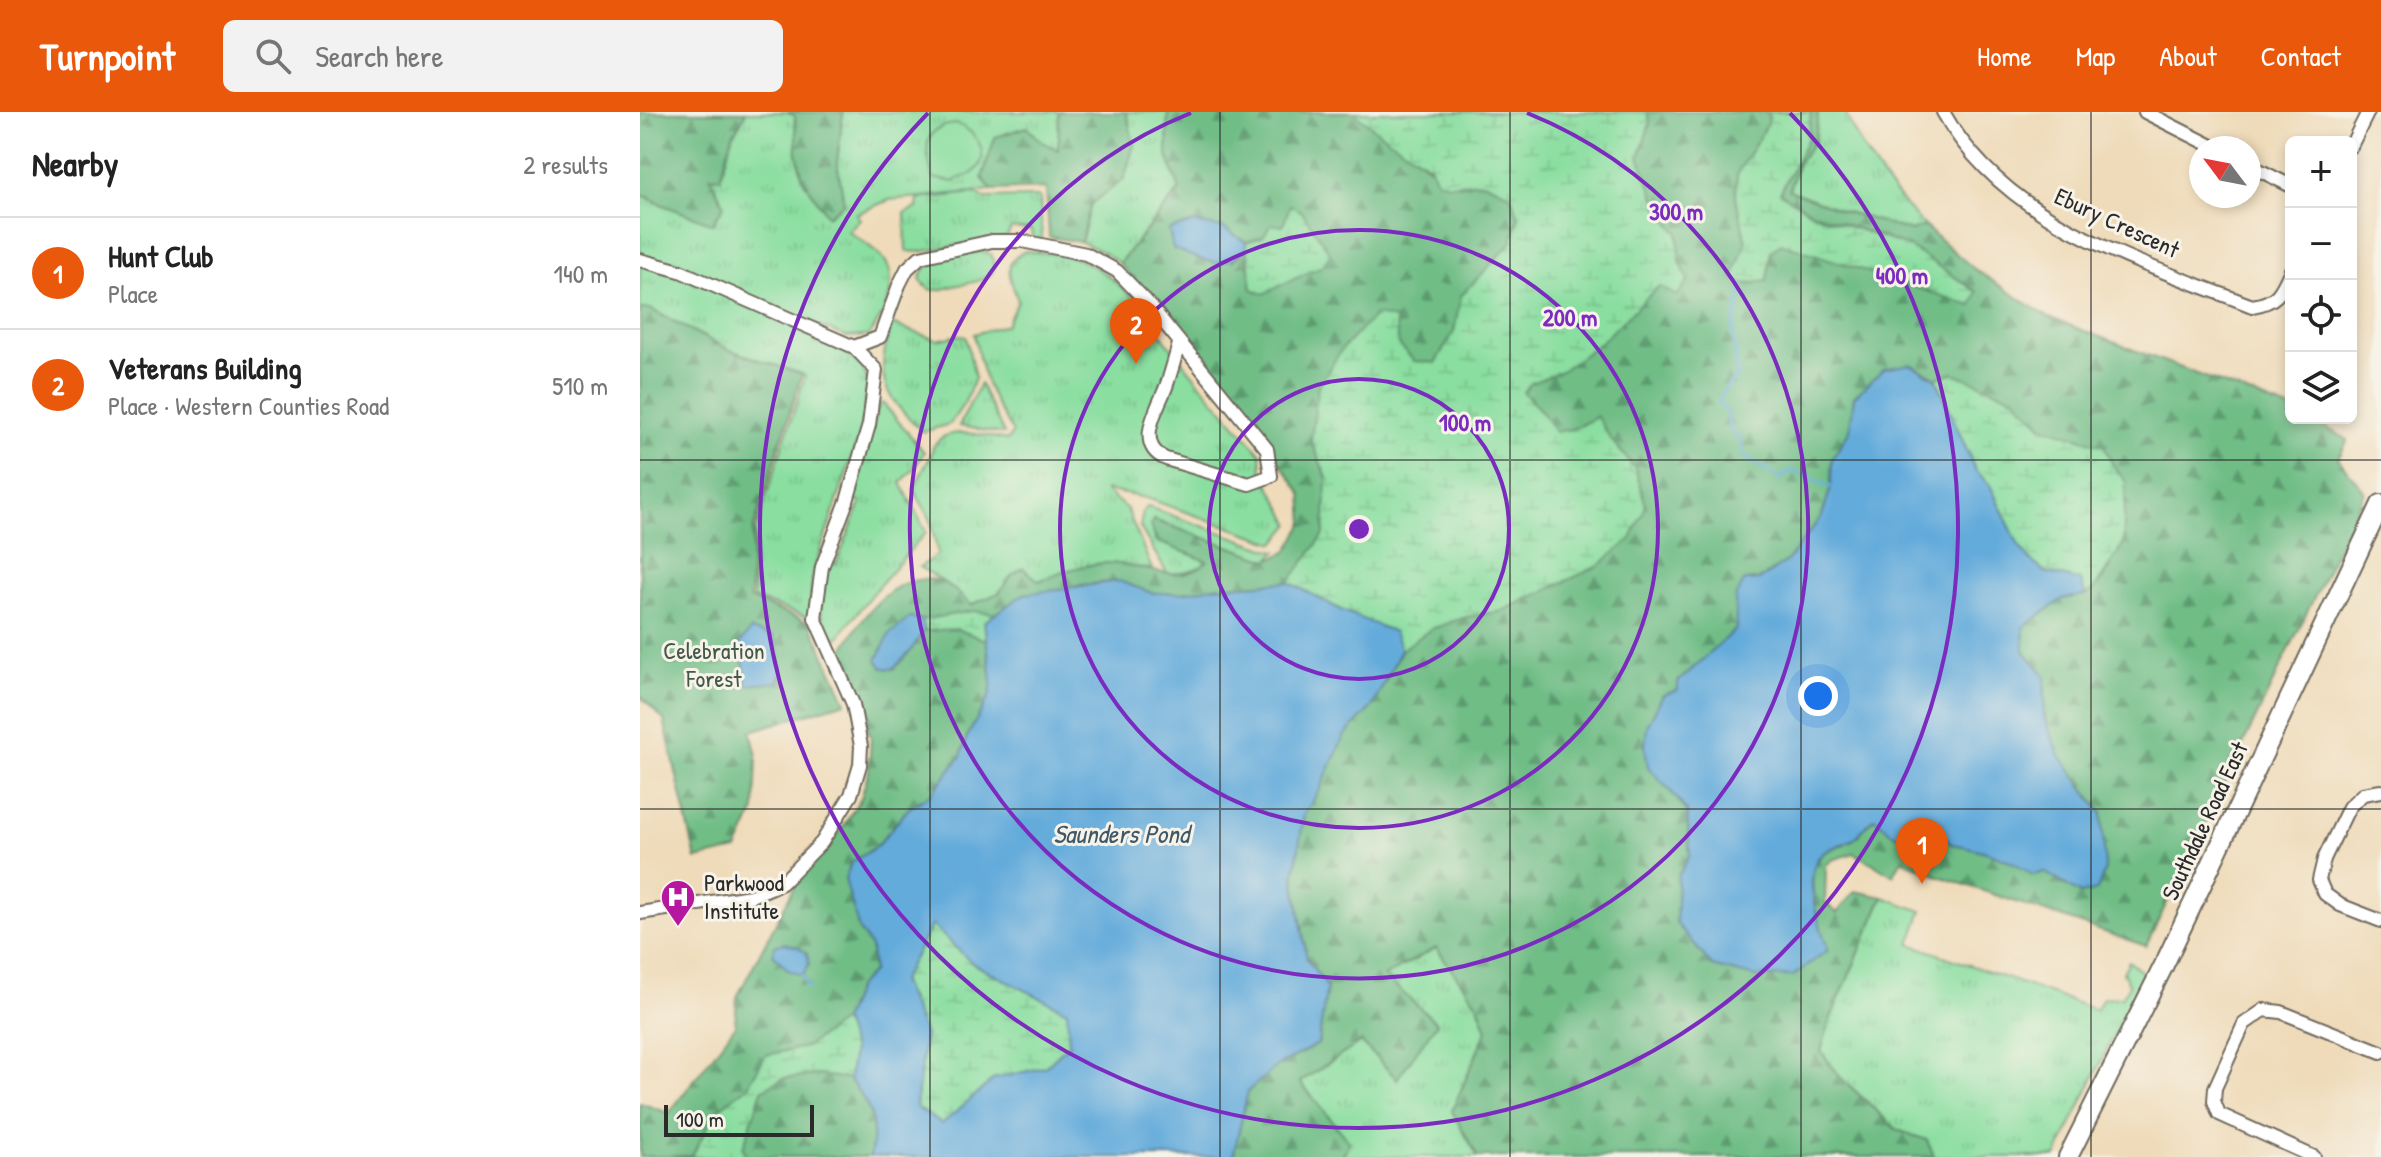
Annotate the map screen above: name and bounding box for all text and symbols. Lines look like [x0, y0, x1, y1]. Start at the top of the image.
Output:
search box [223, 20, 783, 92]
text: Turnpoint [40, 30, 175, 82]
icon: search [251, 34, 295, 78]
text: Search here [315, 36, 443, 76]
text: Home [1977, 37, 2032, 75]
text: Map [2076, 37, 2115, 75]
text: About [2159, 37, 2217, 75]
text: Contact [2261, 37, 2341, 75]
north arrow [2189, 136, 2261, 208]
map controls [2285, 136, 2357, 424]
button: + [2285, 136, 2357, 208]
text: Nearby [32, 141, 118, 187]
text: 2 results [523, 147, 608, 182]
street label: Ebury Crescent [2050, 179, 2186, 265]
text: 300 m [1649, 195, 1703, 227]
button: − [2285, 208, 2357, 280]
text: Hunt Club [108, 236, 214, 276]
text: 1 [53, 256, 63, 291]
text: 140 m [554, 256, 608, 291]
text: 400 m [1876, 259, 1928, 291]
text: Place [108, 276, 158, 311]
button: locate [2285, 280, 2357, 352]
pin: 2 [1110, 298, 1162, 364]
text: 200 m [1543, 301, 1597, 333]
text: Veterans Building [108, 348, 302, 388]
button: layers [2285, 352, 2357, 424]
text: 2 [52, 368, 64, 403]
text: 510 m [552, 368, 608, 403]
text: Place · Western Counties Road [108, 388, 389, 423]
text: 100 m [1439, 406, 1491, 438]
centre of rings [1345, 515, 1373, 543]
park label: Celebration Forest [663, 634, 765, 694]
your location [1798, 676, 1838, 716]
street label: Southdale Road East [2153, 736, 2255, 905]
water label: Saunders Pond [1053, 816, 1193, 851]
pin: 1 [1896, 818, 1948, 884]
place label: Parkwood Institute [704, 866, 784, 926]
hospital icon: Parkwood Institute [659, 878, 697, 928]
scale bar [664, 1101, 814, 1137]
text: 100 m [676, 1104, 724, 1134]

